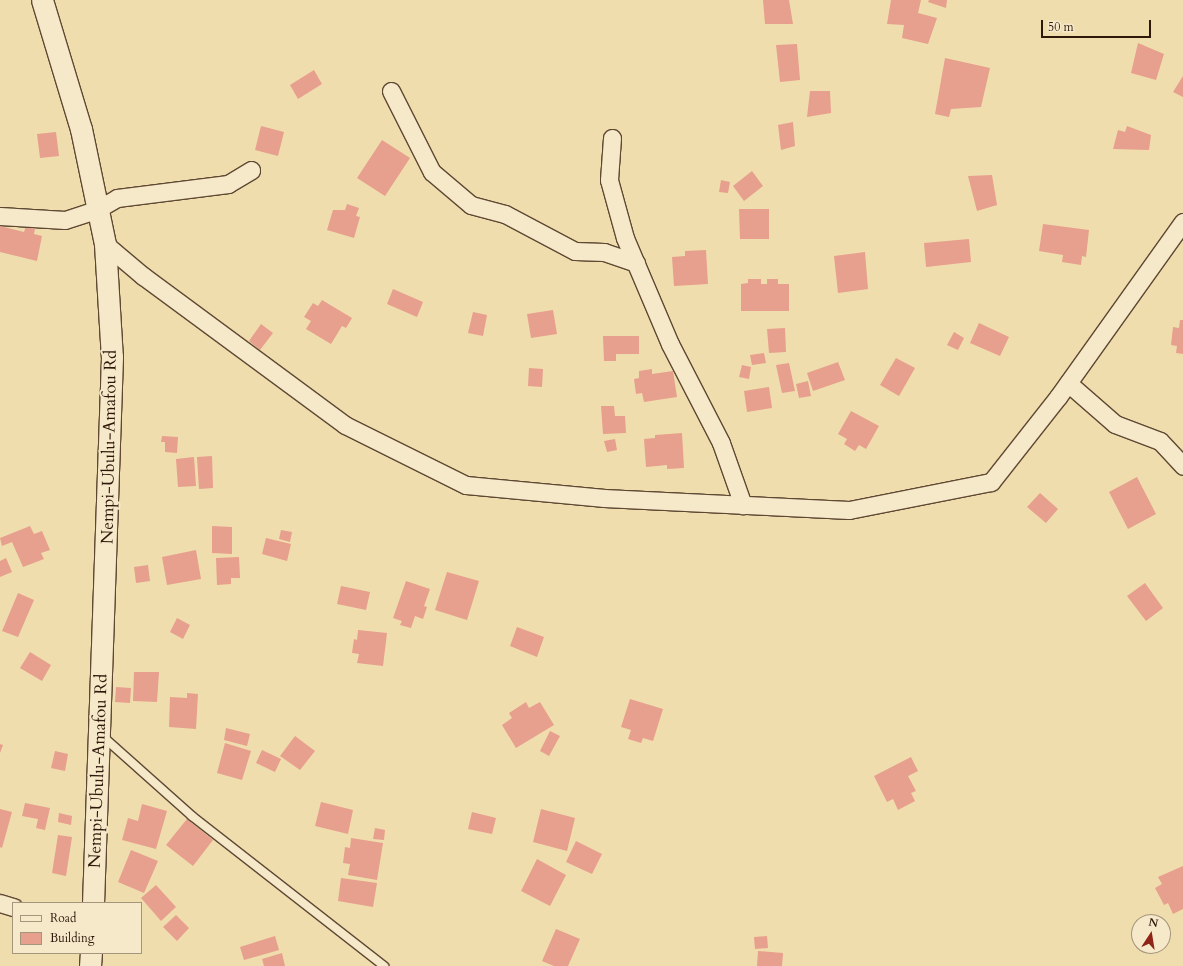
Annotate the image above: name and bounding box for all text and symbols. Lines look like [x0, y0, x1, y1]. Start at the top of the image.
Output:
scale bar [1043, 12, 1153, 38]
text: 50 m [1048, 19, 1074, 35]
street label: Nempi-Ubulu-Amafou Rd [97, 350, 121, 544]
street label: Nempi-Ubulu-Amafou Rd [84, 673, 112, 869]
legend [12, 902, 142, 954]
text: Road [50, 910, 76, 926]
north arrow [1131, 914, 1171, 954]
text: N [1147, 914, 1160, 931]
text: Building [50, 930, 94, 946]

